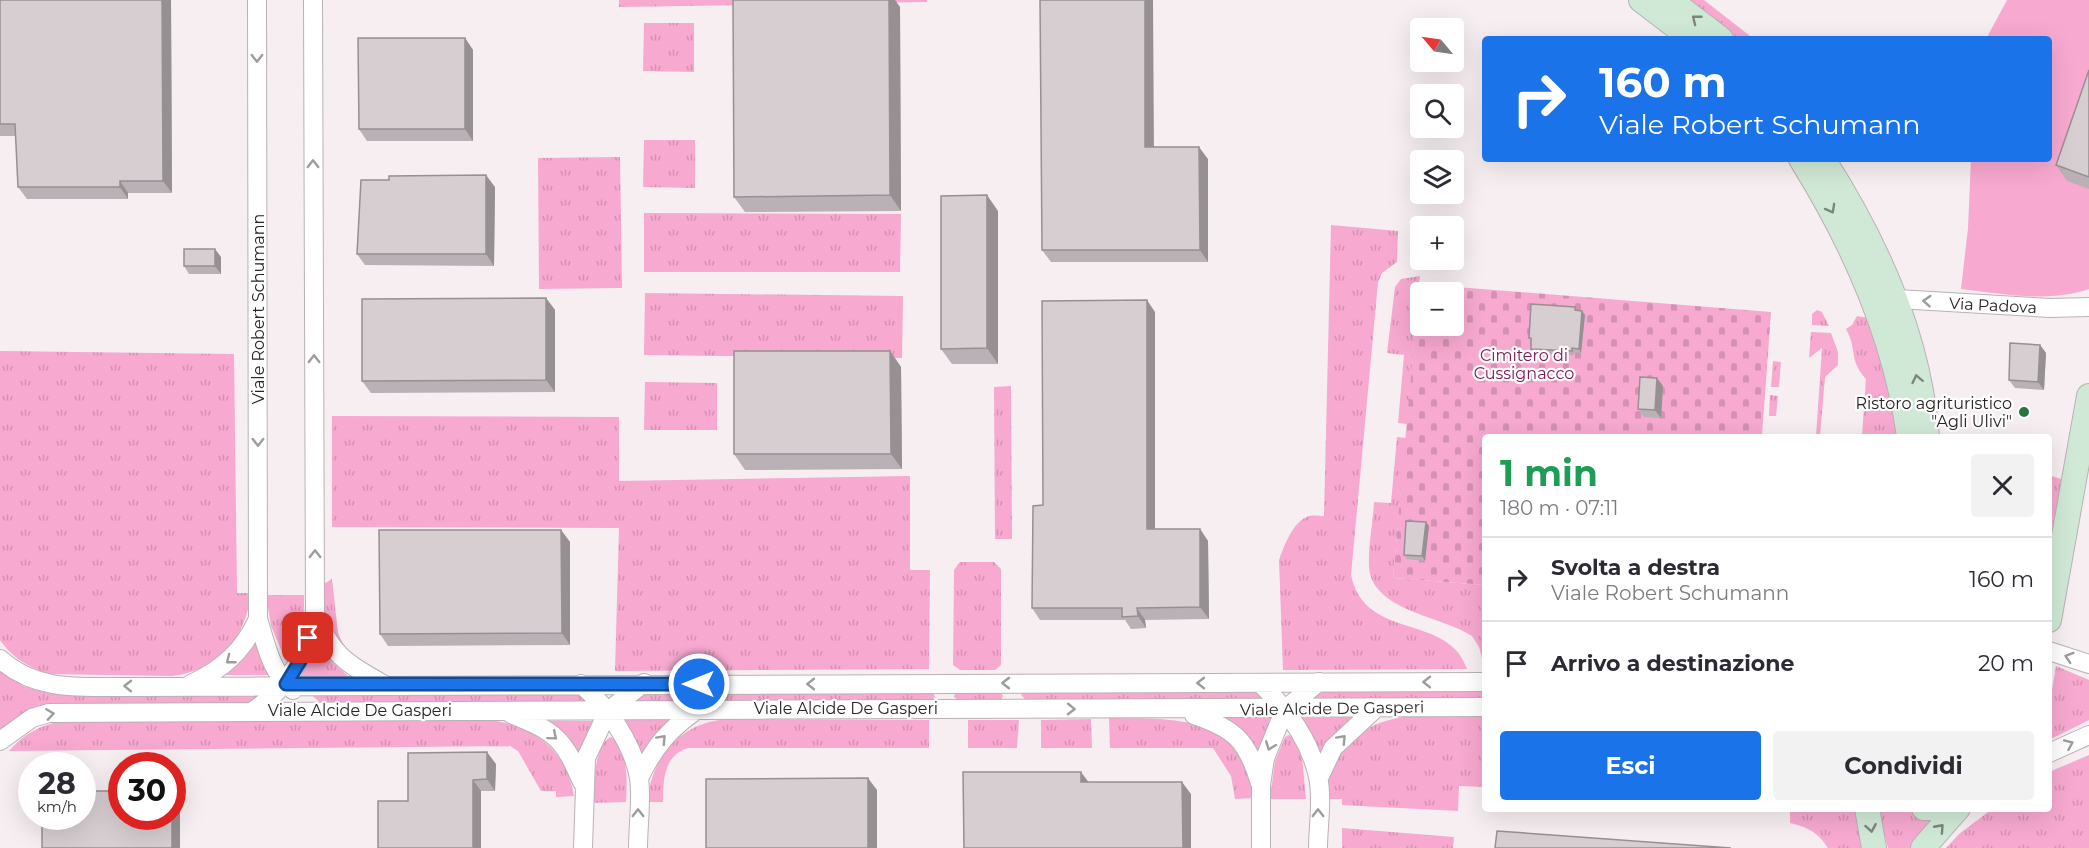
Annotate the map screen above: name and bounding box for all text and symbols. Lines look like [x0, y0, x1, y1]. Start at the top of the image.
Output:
one-way arrow [1692, 15, 1703, 26]
north arrow [1410, 18, 1464, 72]
map controls [1410, 18, 1464, 336]
one-way arrow [251, 54, 263, 63]
text: 160 m [1599, 56, 1727, 108]
icon: right [1500, 60, 1578, 138]
button: search [1410, 84, 1464, 138]
text: Viale Robert Schumann [1599, 108, 1921, 141]
button: layers [1410, 150, 1464, 204]
one-way arrow [307, 160, 319, 169]
one-way arrow [1824, 203, 1836, 213]
street label: Viale Robert Schumann [249, 214, 268, 404]
button: + [1410, 216, 1464, 270]
button: − [1410, 282, 1464, 336]
street label: Via Padova [1949, 294, 2037, 317]
one-way arrow [1922, 295, 1931, 308]
park label: Cimitero di Cussignacco [1474, 346, 1574, 383]
one-way arrow [308, 355, 320, 364]
one-way arrow [1911, 374, 1924, 384]
place label: Ristoro agrituristico "Agli Ulivi" [1855, 394, 2012, 431]
marker: Ristoro agrituristico "Agli Ulivi" [2017, 405, 2031, 419]
one-way arrow [252, 438, 264, 447]
text: 1 min [1500, 451, 1598, 495]
button: close [1971, 454, 2034, 517]
text: 180 m · 07:11 [1500, 496, 1618, 520]
one-way arrow [309, 550, 321, 559]
text: Svolta a destra [1551, 554, 1720, 581]
icon: right [1500, 563, 1533, 596]
text: 160 m [1969, 566, 2034, 593]
text: Viale Robert Schumann [1551, 581, 1789, 605]
pin [282, 612, 333, 663]
icon: arrive [291, 621, 324, 654]
icon: arrive [1500, 647, 1533, 680]
text: Arrivo a destinazione [1551, 650, 1794, 677]
text: 20 m [1978, 650, 2034, 677]
one-way arrow [226, 652, 237, 663]
position arrow [667, 652, 731, 716]
one-way arrow [2064, 652, 2075, 665]
one-way arrow [1422, 676, 1431, 688]
one-way arrow [1002, 677, 1011, 689]
one-way arrow [1197, 677, 1206, 689]
one-way arrow [807, 678, 816, 690]
one-way arrow [124, 680, 133, 693]
street label: Viale Alcide De Gasperi [1240, 697, 1424, 720]
street label: Viale Alcide De Gasperi [754, 699, 938, 718]
street label: Viale Alcide De Gasperi [268, 701, 452, 720]
one-way arrow [1067, 703, 1076, 715]
one-way arrow [46, 708, 55, 720]
one-way arrow [546, 728, 557, 739]
button: Esci [1500, 731, 1761, 800]
button: Condividi [1773, 731, 2034, 800]
one-way arrow [655, 735, 666, 746]
one-way arrow [1335, 735, 1346, 746]
one-way arrow [2062, 739, 2073, 751]
one-way arrow [1265, 740, 1277, 751]
speed limit sign: 30 [108, 752, 186, 830]
text: 28 [38, 765, 76, 802]
text: km/h [37, 797, 77, 816]
one-way arrow [632, 809, 644, 818]
one-way arrow [1312, 809, 1324, 818]
one-way arrow [1864, 823, 1877, 833]
one-way arrow [1933, 824, 1944, 835]

